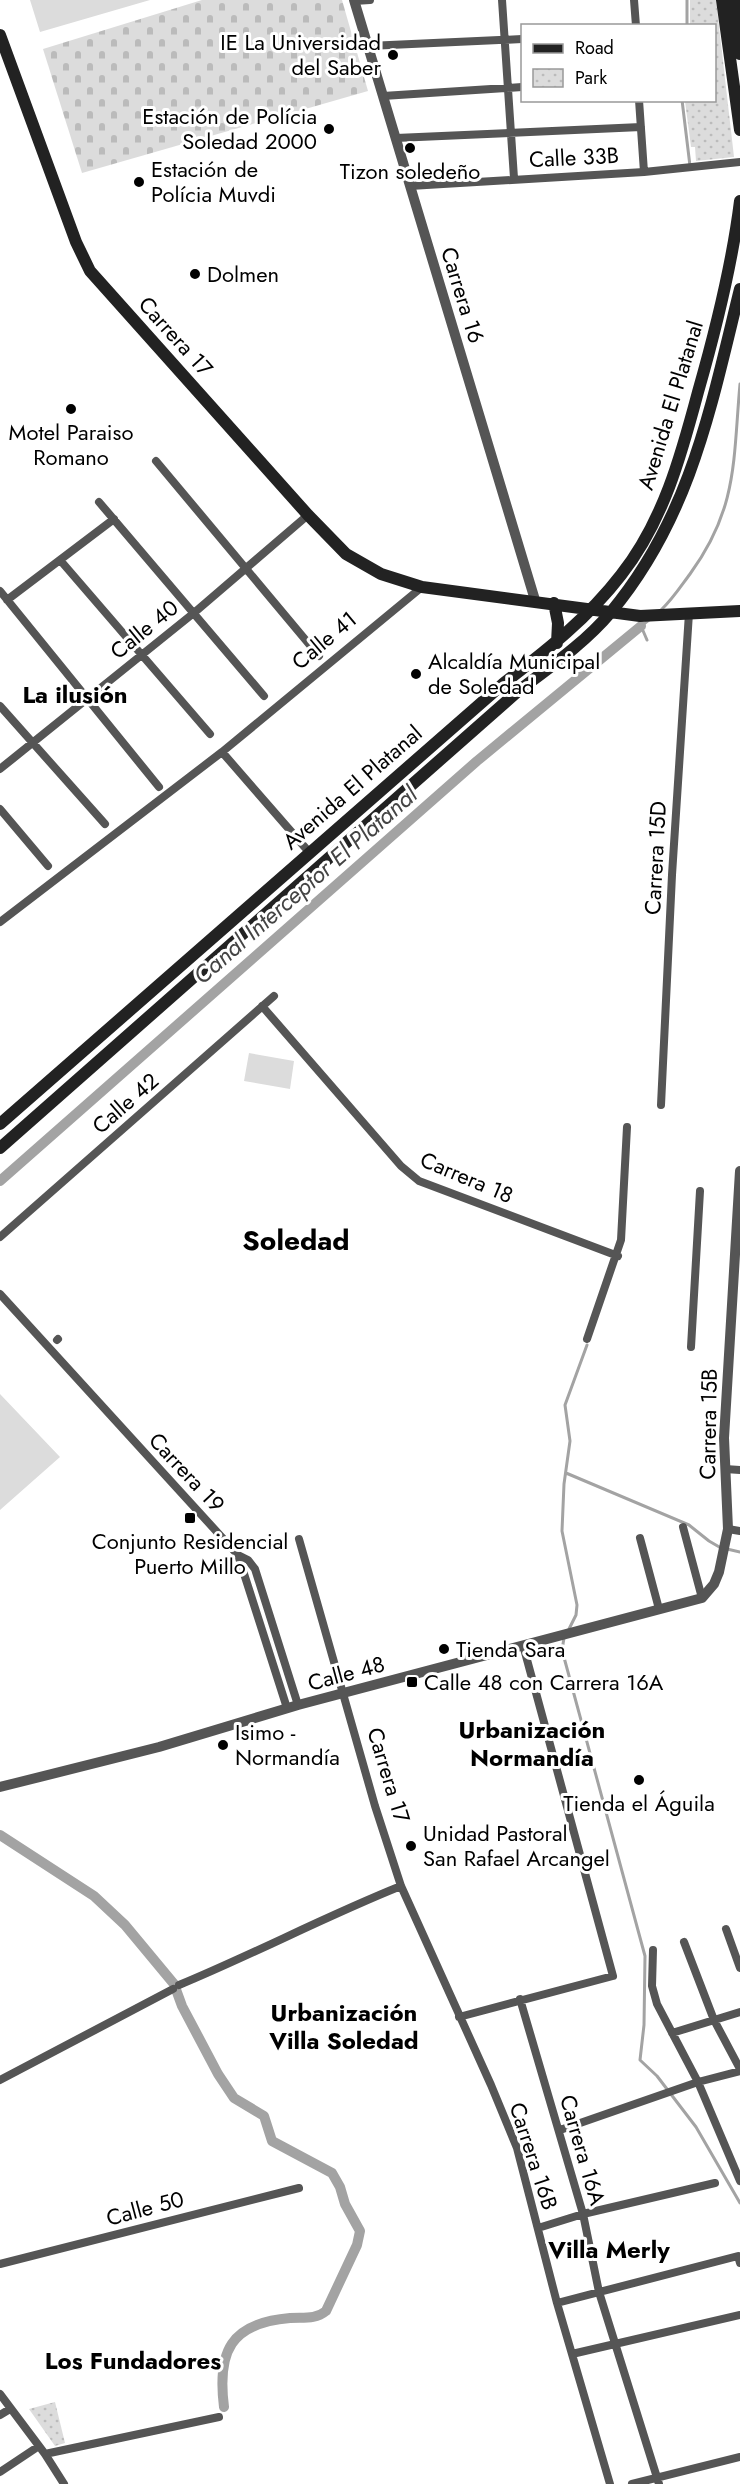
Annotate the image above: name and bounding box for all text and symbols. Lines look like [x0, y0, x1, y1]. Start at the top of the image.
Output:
legend [521, 24, 716, 102]
place label: IE La Universidad del Saber [220, 26, 381, 83]
text: Road [575, 35, 614, 61]
marker: IE La Universidad del Saber [386, 48, 400, 62]
text: Park [575, 65, 607, 91]
place label: Estación de Polícia Soledad 2000 [142, 100, 317, 157]
marker: Estación de Polícia Soledad 2000 [322, 122, 336, 136]
street label: Calle 33B [528, 139, 620, 175]
marker: Tizon soledeño [403, 141, 417, 155]
place label: Estación de Polícia Muvdi [151, 153, 276, 210]
place label: Tizon soledeño [340, 155, 480, 187]
marker: Estación de Polícia Muvdi [132, 175, 146, 189]
street label: Carrera 16 [433, 243, 493, 347]
place label: Dolmen [207, 258, 279, 290]
marker: Dolmen [188, 267, 202, 281]
street label: Carrera 17 [131, 289, 221, 383]
street label: Avenida El Platanal [629, 316, 711, 494]
marker: Motel Paraiso Romano [64, 402, 78, 416]
place label: Motel Paraiso Romano [9, 416, 133, 473]
street label: Calle 40 [103, 591, 185, 667]
street label: Calle 41 [284, 603, 364, 677]
place label: Alcaldía Municipal de Soledad [428, 645, 600, 702]
marker: Alcaldía Municipal de Soledad [409, 667, 423, 681]
district label: La ilusión [22, 677, 128, 712]
street label: Avenida El Platanal [275, 717, 429, 857]
water label: Canal Interceptor El Platanal [185, 777, 426, 992]
street label: Carrera 15D [636, 800, 674, 916]
street label: Calle 42 [85, 1065, 165, 1141]
street label: Carrera 18 [415, 1143, 519, 1211]
district label: Soledad [242, 1220, 350, 1261]
street label: Carrera 15B [691, 1368, 725, 1480]
street label: Carrera 19 [142, 1425, 232, 1519]
marker: Conjunto Residencial Puerto Millo [183, 1511, 197, 1525]
place label: Conjunto Residencial Puerto Millo [92, 1525, 288, 1582]
place label: Tienda Sara [456, 1633, 565, 1665]
marker: Tienda Sara [437, 1642, 451, 1656]
street label: Calle 48 [304, 1647, 388, 1699]
place label: Calle 48 con Carrera 16A [424, 1666, 664, 1698]
marker: Calle 48 con Carrera 16A [405, 1675, 419, 1689]
district label: Urbanización Normandía [459, 1712, 605, 1775]
place label: Isimo - Normandía [235, 1716, 340, 1773]
street label: Carrera 17 [359, 1723, 419, 1827]
marker: Isimo - Normandía [216, 1738, 230, 1752]
marker: Tienda el Águila [632, 1773, 646, 1787]
place label: Tienda el Águila [563, 1787, 715, 1819]
place label: Unidad Pastoral San Rafael Arcangel [423, 1817, 610, 1874]
marker: Unidad Pastoral San Rafael Arcangel [404, 1839, 418, 1853]
district label: Urbanización Villa Soledad [268, 1995, 419, 2058]
street label: Carrera 16A [552, 2091, 614, 2209]
street label: Carrera 16B [502, 2098, 566, 2214]
street label: Calle 50 [103, 2182, 187, 2234]
district label: Villa Merly [547, 2232, 670, 2267]
district label: Los Fundadores [45, 2343, 221, 2378]

